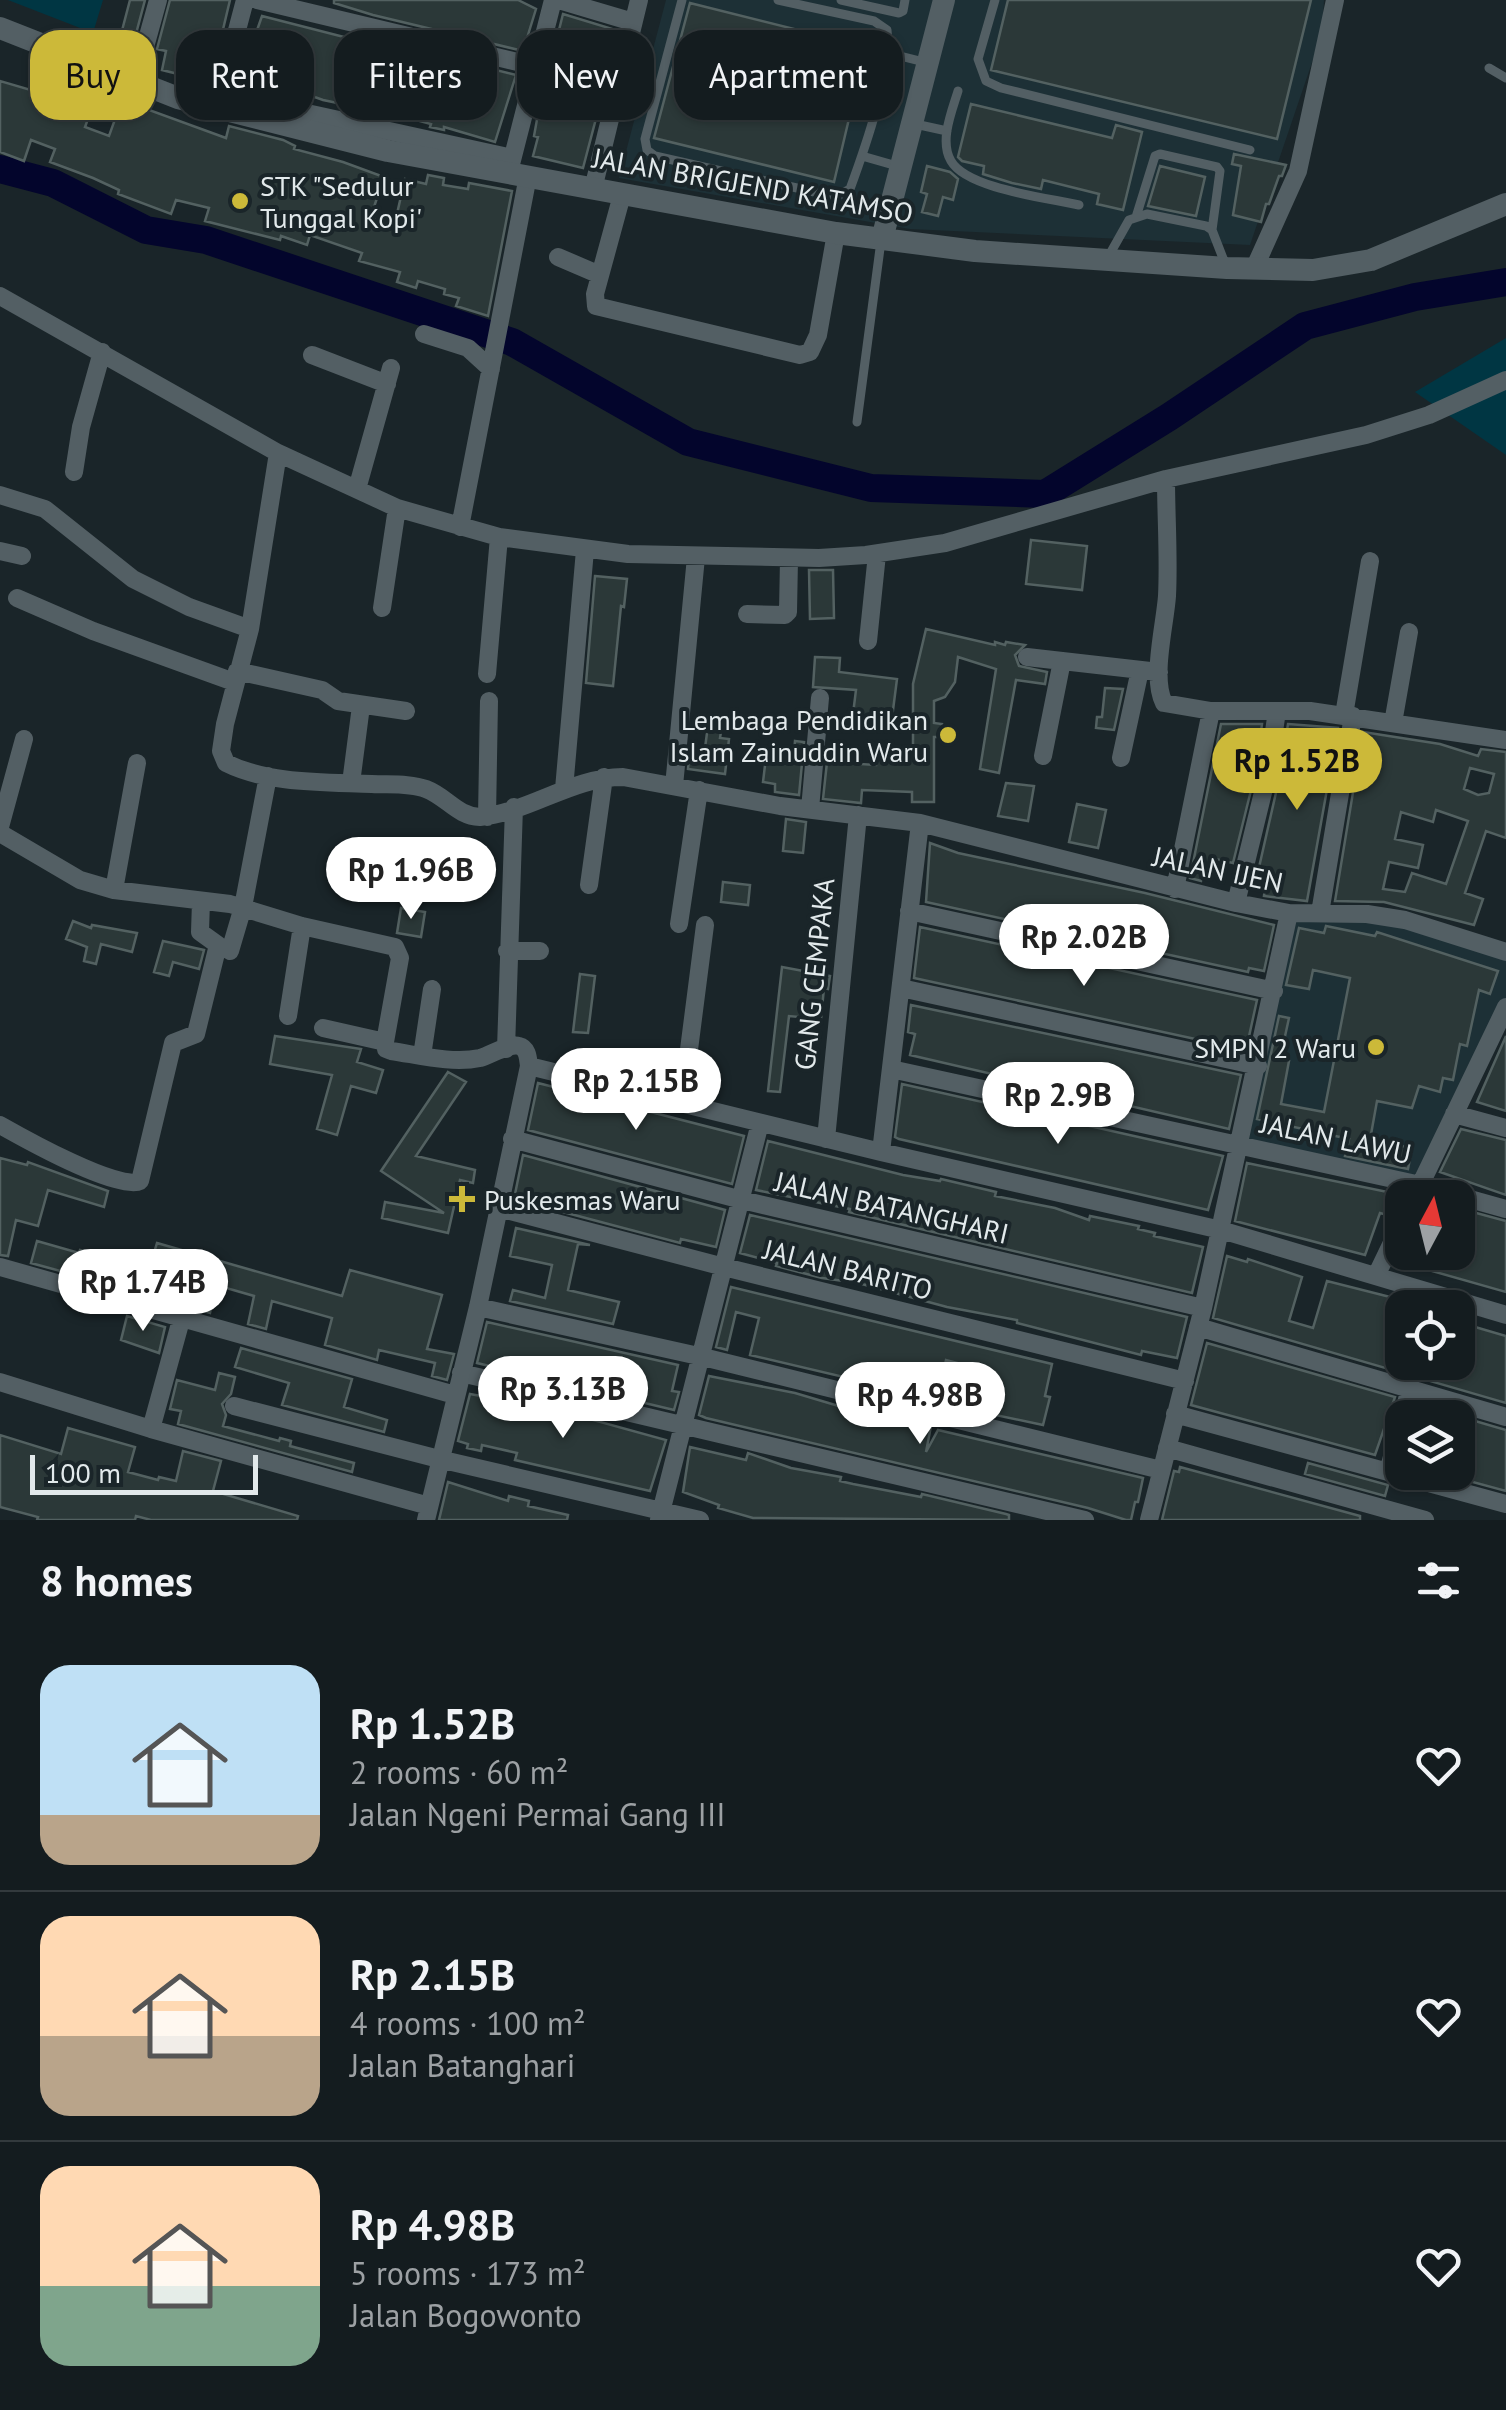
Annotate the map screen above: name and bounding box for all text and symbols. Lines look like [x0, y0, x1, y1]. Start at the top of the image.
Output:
chip: Buy [30, 30, 156, 120]
chip: Rent [176, 30, 314, 120]
chip: Filters [334, 30, 497, 120]
chip: New [517, 30, 654, 120]
chip: Apartment [674, 30, 903, 120]
street label: JALAN BRIGJEND KATAMSO [589, 138, 916, 231]
place label: STK "Sedulur Tunggal Kopi' [260, 167, 422, 236]
marker: STK "Sedulur Tunggal Kopi' [229, 190, 251, 212]
place label: Lembaga Pendidikan Islam Zainuddin Waru [670, 701, 928, 770]
marker: Lembaga Pendidikan Islam Zainuddin Waru [937, 724, 959, 746]
pin: Rp 1.52B [1194, 728, 1400, 813]
text: Rp 1.52B [1234, 739, 1360, 781]
pin: Rp 1.96B [308, 837, 514, 922]
street label: JALAN IJEN [1149, 837, 1286, 901]
text: Rp 1.96B [348, 848, 474, 890]
street label: GANG CEMPAKA [786, 875, 843, 1072]
pin: Rp 2.02B [981, 904, 1187, 989]
text: Rp 2.02B [1021, 915, 1147, 957]
place label: SMPN 2 Waru [1194, 1029, 1356, 1066]
marker: SMPN 2 Waru [1365, 1036, 1387, 1058]
pin: Rp 2.15B [533, 1048, 739, 1133]
text: Rp 2.15B [573, 1059, 699, 1101]
pin: Rp 2.9B [966, 1062, 1150, 1147]
text: Rp 2.9B [1004, 1073, 1112, 1115]
street label: JALAN LAWU [1256, 1104, 1415, 1172]
street label: JALAN BATANGHARI [771, 1162, 1012, 1252]
north arrow [1385, 1180, 1475, 1270]
map controls [1385, 1180, 1475, 1490]
place label: Puskesmas Waru [484, 1181, 681, 1218]
marker: Puskesmas Waru [449, 1186, 475, 1212]
street label: JALAN BARITO [759, 1230, 936, 1308]
pin: Rp 1.74B [40, 1249, 246, 1334]
text: Rp 1.74B [80, 1260, 206, 1302]
button: locate [1385, 1290, 1475, 1380]
pin: Rp 3.13B [460, 1356, 666, 1441]
pin: Rp 4.98B [817, 1362, 1023, 1447]
text: Rp 3.13B [500, 1367, 626, 1409]
text: Rp 4.98B [857, 1373, 983, 1415]
button: layers [1385, 1400, 1475, 1490]
scale bar [30, 1450, 258, 1494]
text: 100 m [45, 1454, 121, 1491]
text: 8 homes [40, 1553, 193, 1608]
icon: filters [1411, 1553, 1466, 1608]
text: Rp 1.52B [350, 1696, 515, 1751]
icon: home [120, 1705, 240, 1825]
icon: heart [1411, 1738, 1466, 1793]
text: 2 rooms · 60 m² [350, 1751, 568, 1793]
text: Jalan Ngeni Permai Gang III [350, 1793, 726, 1835]
text: Rp 2.15B [350, 1947, 515, 2002]
icon: home [120, 1956, 240, 2076]
icon: heart [1411, 1989, 1466, 2044]
text: 4 rooms · 100 m² [350, 2002, 586, 2044]
text: Jalan Batanghari [350, 2044, 575, 2086]
text: Rp 4.98B [350, 2197, 515, 2252]
icon: home [120, 2206, 240, 2326]
icon: heart [1411, 2239, 1466, 2294]
text: 5 rooms · 173 m² [350, 2252, 586, 2294]
text: Jalan Bogowonto [350, 2294, 582, 2336]

